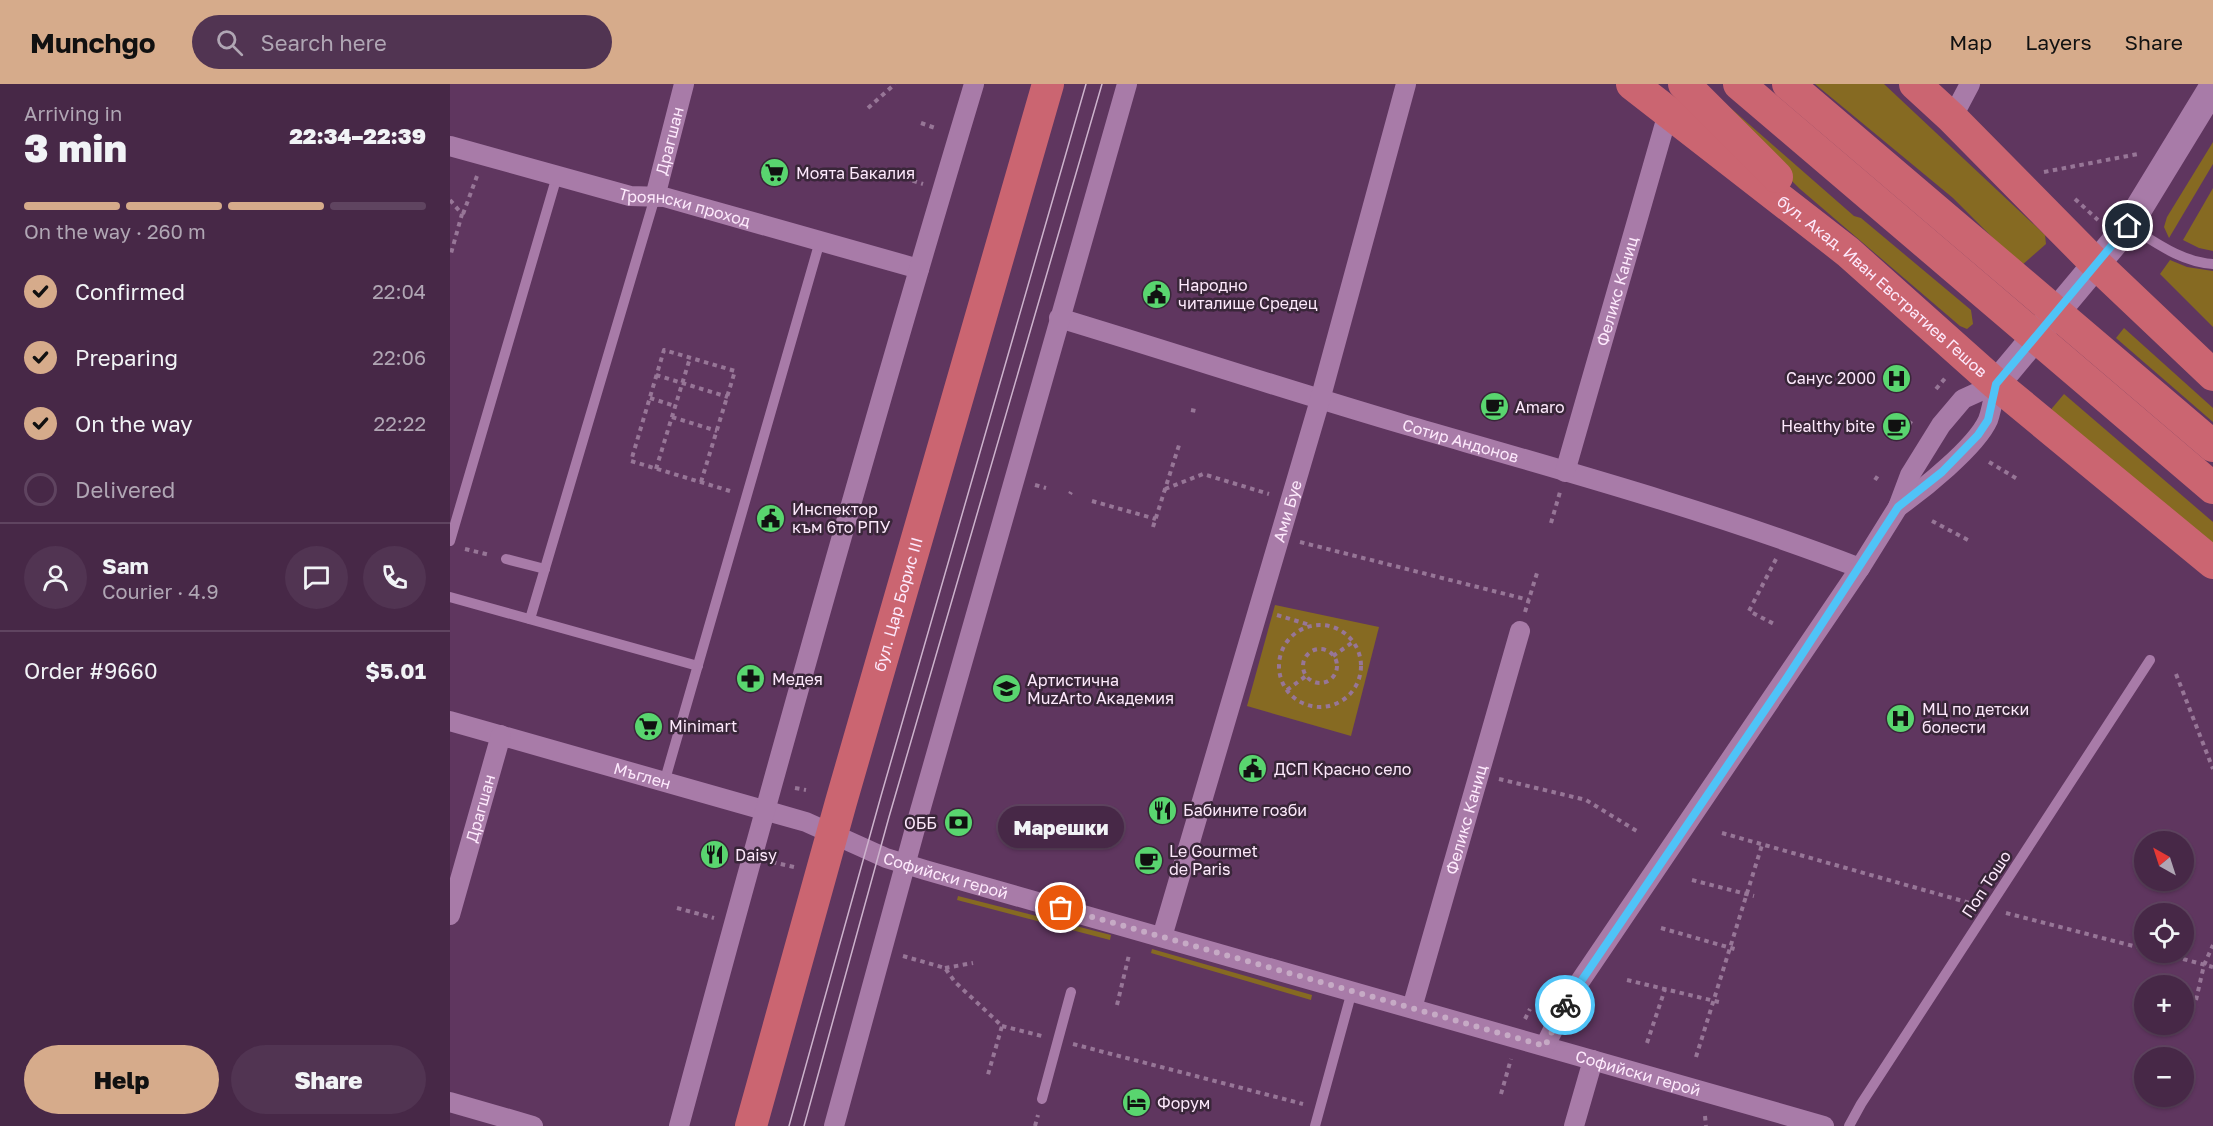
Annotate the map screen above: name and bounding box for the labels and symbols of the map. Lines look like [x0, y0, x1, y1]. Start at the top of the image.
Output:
street label: Драгшан [651, 105, 688, 177]
supermarket icon: Моята Бакалия [759, 157, 791, 189]
place label: Моята Бакалия [796, 163, 915, 183]
street label: Троянски проход [616, 183, 753, 231]
street label: бул. Акад. Иван Евстратиев Гешов [1773, 191, 1992, 382]
pin [2102, 200, 2153, 251]
street label: Феликс Каниц [1592, 234, 1642, 348]
place label: Народно читалище Средец [1178, 275, 1318, 313]
public building icon: Народно читалище Средец [1141, 278, 1173, 310]
hospital icon: Санус 2000 [1881, 362, 1913, 394]
place label: Санус 2000 [1786, 368, 1876, 388]
cafe icon: Amaro [1478, 391, 1510, 423]
place label: Amaro [1515, 397, 1565, 417]
cafe icon: Healthy bite [1880, 410, 1912, 442]
street label: Сотир Андонов [1400, 415, 1521, 467]
place label: Healthy bite [1781, 416, 1875, 436]
street label: Ами Буе [1269, 477, 1306, 545]
place label: Инспектор към 6то РПУ [792, 499, 891, 537]
public building icon: Инспектор към 6то РПУ [755, 502, 787, 534]
street label: бул. Цар Борис III [869, 535, 927, 674]
pharmacy icon: Медея [735, 663, 767, 695]
place label: Медея [772, 669, 823, 689]
place label: Артистична MuzArto Академия [1027, 670, 1174, 708]
school or university icon: Артистична MuzArto Академия [990, 673, 1022, 705]
place label: МЦ по детски болести [1922, 699, 2029, 737]
hospital icon: МЦ по детски болести [1885, 702, 1917, 734]
supermarket icon: Minimart [632, 710, 664, 742]
place label: Minimart [669, 716, 737, 736]
public building icon: ДСП Красно село [1237, 753, 1269, 785]
street label: Мъглен [611, 758, 673, 793]
place label: ДСП Красно село [1274, 759, 1411, 779]
street label: Феликс Каниц [1441, 762, 1491, 877]
street label: Драгшан [461, 772, 499, 844]
restaurant icon: Бабините гозби [1146, 794, 1178, 826]
place label: Бабините гозби [1183, 800, 1307, 820]
callout: Марешки [998, 806, 1124, 848]
bank icon: ОББ [942, 807, 974, 839]
place label: ОББ [904, 813, 937, 833]
north arrow [2134, 831, 2194, 891]
restaurant icon: Daisy [698, 839, 730, 871]
place label: Le Gourmet de Paris [1169, 841, 1258, 879]
cafe icon: Le Gourmet de Paris [1132, 844, 1164, 876]
place label: Daisy [735, 845, 777, 865]
street label: Поп Тошо [1957, 847, 2015, 921]
street label: Софийски герой [881, 848, 1011, 903]
pin [1035, 882, 1086, 933]
courier [1535, 975, 1595, 1035]
street label: Софийски герой [1573, 1046, 1703, 1100]
hotel icon: Форум [1120, 1087, 1152, 1119]
place label: Форум [1157, 1093, 1210, 1113]

